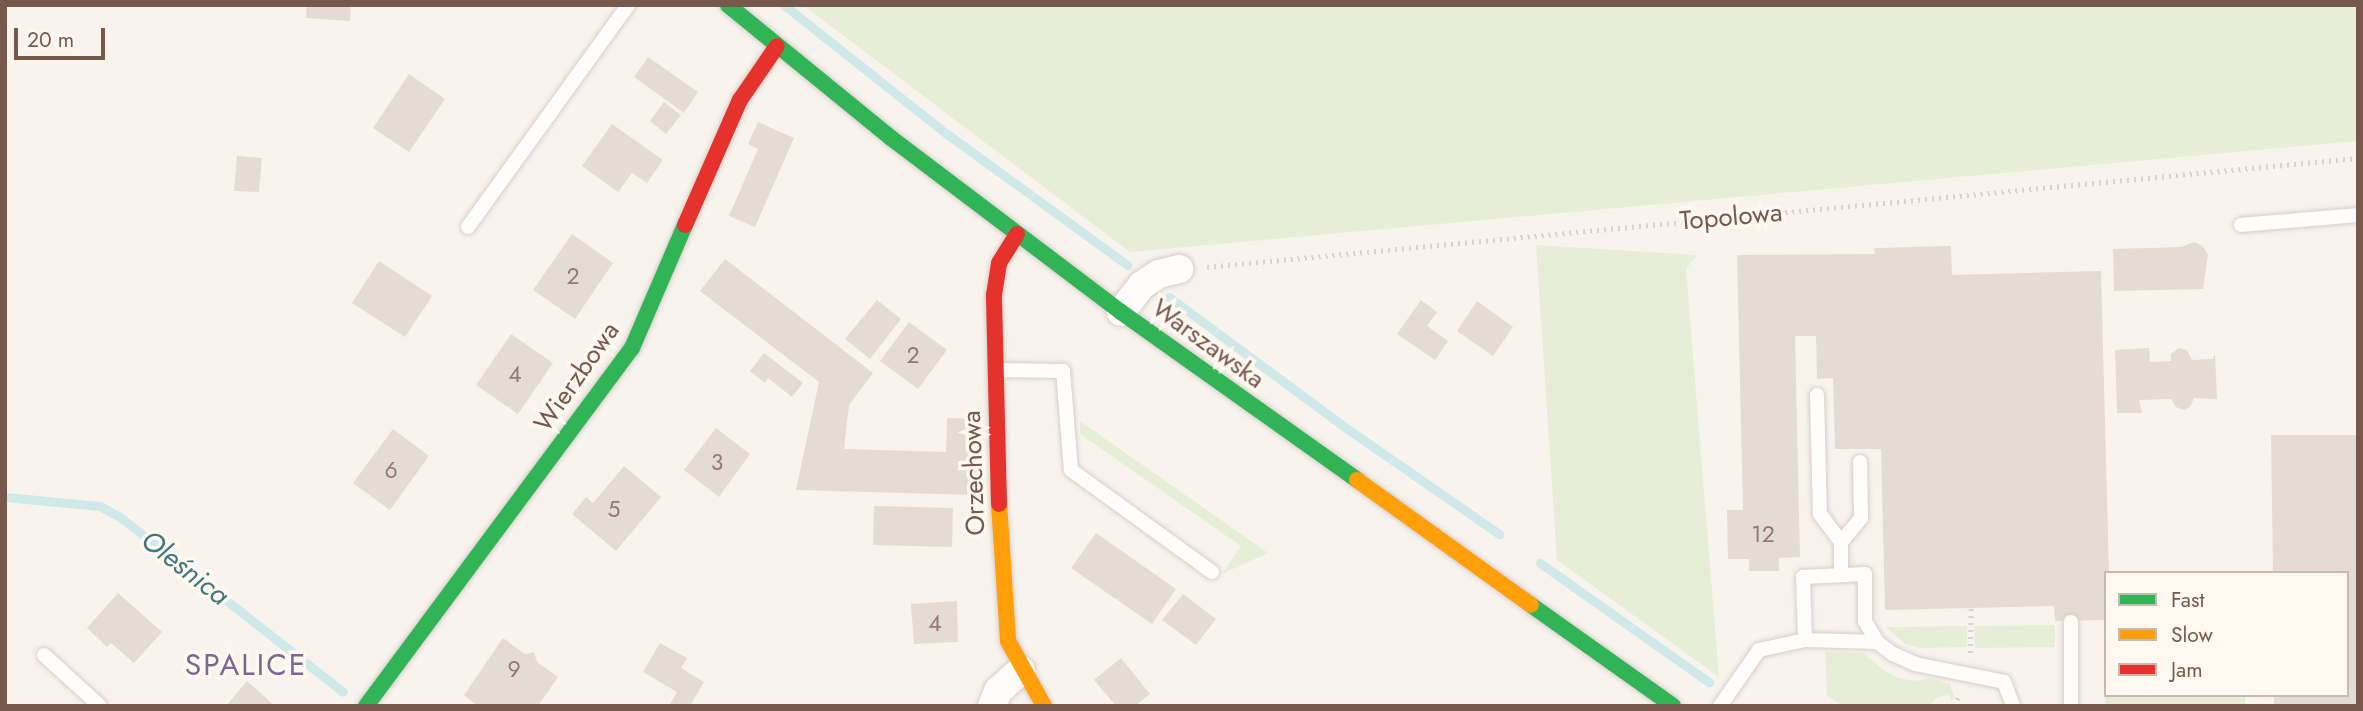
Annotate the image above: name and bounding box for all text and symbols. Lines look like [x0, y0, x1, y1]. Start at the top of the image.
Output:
scale bar [18, 14, 108, 58]
text: 20 m [27, 25, 74, 55]
street label: Topolowa [1678, 197, 1784, 237]
house number: 2 [566, 262, 580, 290]
street label: Warszawska [1146, 293, 1270, 395]
street label: Wierzbowa [528, 316, 626, 438]
house number: 2 [906, 341, 920, 369]
house number: 4 [508, 360, 522, 388]
street label: Orzechowa [956, 410, 992, 536]
house number: 3 [711, 448, 723, 476]
house number: 6 [384, 456, 398, 484]
house number: 5 [608, 495, 620, 523]
house number: 12 [1751, 520, 1775, 548]
water label: Oleśnica [134, 523, 236, 613]
legend [2104, 571, 2349, 697]
text: Fast [2171, 585, 2204, 615]
house number: 4 [928, 609, 942, 637]
text: Slow [2171, 620, 2213, 650]
district label: SPALICE [186, 647, 306, 683]
house number: 9 [507, 655, 521, 683]
text: Jam [2171, 655, 2203, 685]

